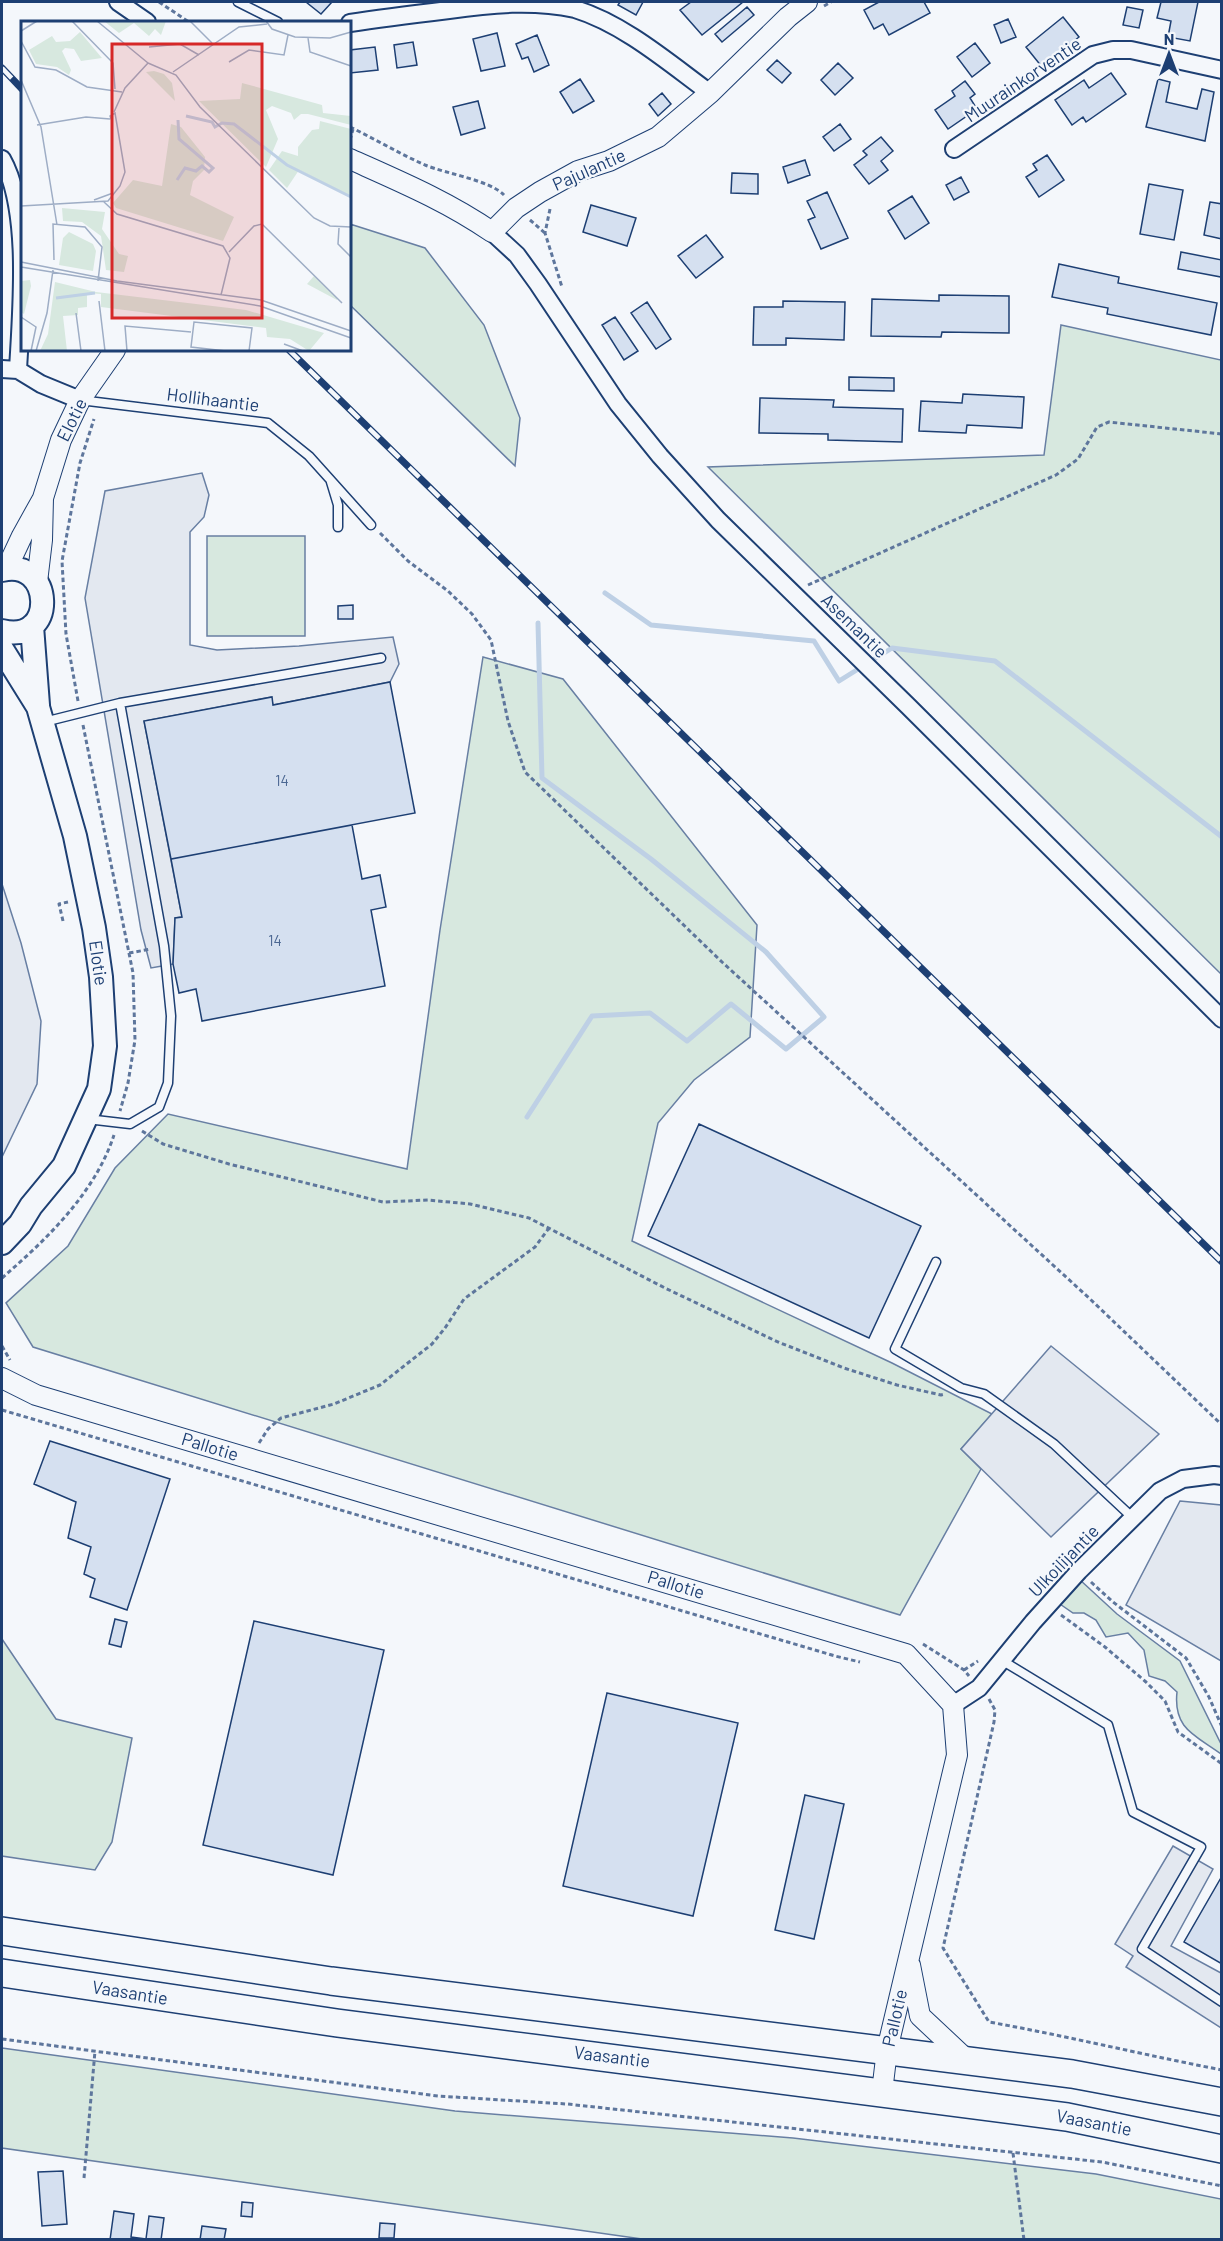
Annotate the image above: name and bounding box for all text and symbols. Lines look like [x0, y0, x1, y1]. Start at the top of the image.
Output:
inset map [21, 21, 351, 351]
north arrow [1139, 24, 1199, 84]
text: N [1164, 29, 1174, 48]
street label: Muurainkorventie [960, 32, 1085, 126]
street label: Pajulantie [549, 143, 629, 195]
street label: Hollihaantie [166, 382, 261, 416]
street label: Elotie [51, 394, 91, 445]
street label: Asemantie [817, 588, 892, 662]
house number: 14 [275, 771, 289, 789]
house number: 14 [268, 931, 282, 949]
street label: Elotie [85, 939, 113, 987]
street label: Pallotie [179, 1427, 241, 1465]
street label: Ulkoilijantie [1024, 1520, 1103, 1601]
street label: Pallotie [645, 1565, 707, 1603]
street label: Vaasantie [91, 1975, 170, 2009]
street label: Pallotie [877, 1987, 911, 2049]
street label: Vaasantie [573, 2040, 651, 2072]
street label: Vaasantie [1055, 2104, 1134, 2140]

